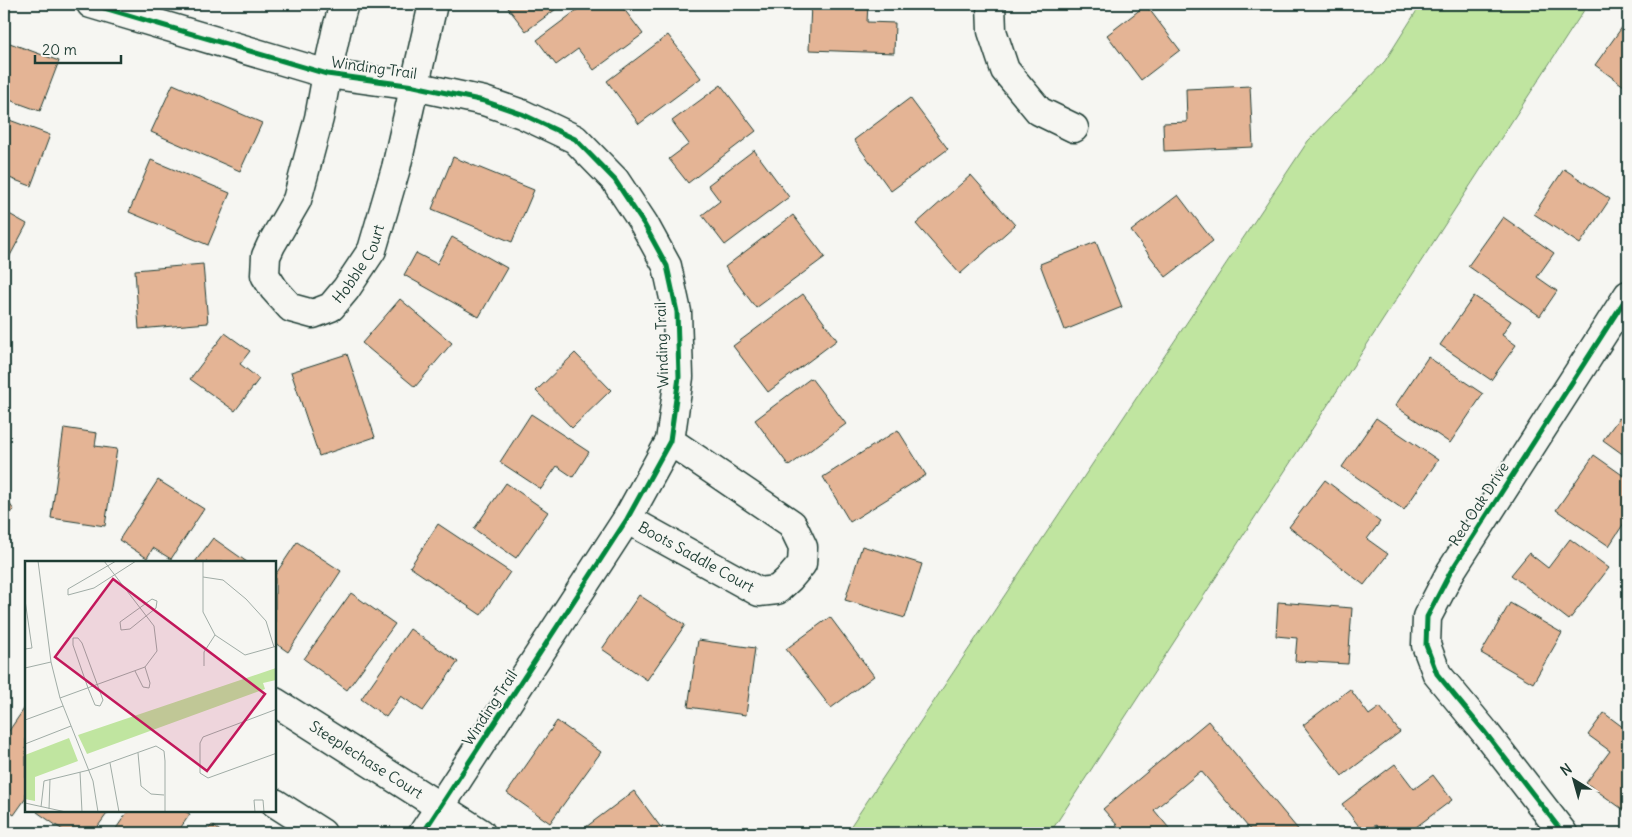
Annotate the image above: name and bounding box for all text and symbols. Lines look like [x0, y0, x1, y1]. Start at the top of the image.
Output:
scale bar [35, 32, 121, 64]
text: 20 m [42, 40, 77, 59]
street label: Winding Trail [330, 52, 418, 83]
street label: Hobble Court [328, 222, 388, 307]
street label: Winding Trail [650, 301, 673, 389]
street label: Red Oak Drive [1444, 458, 1513, 549]
street label: Boots Saddle Court [635, 517, 758, 597]
inset map [25, 561, 276, 812]
street label: Winding Trail [458, 666, 521, 749]
street label: Steeplechase Court [306, 716, 427, 803]
north arrow [1550, 754, 1600, 804]
text: N [1557, 760, 1575, 780]

